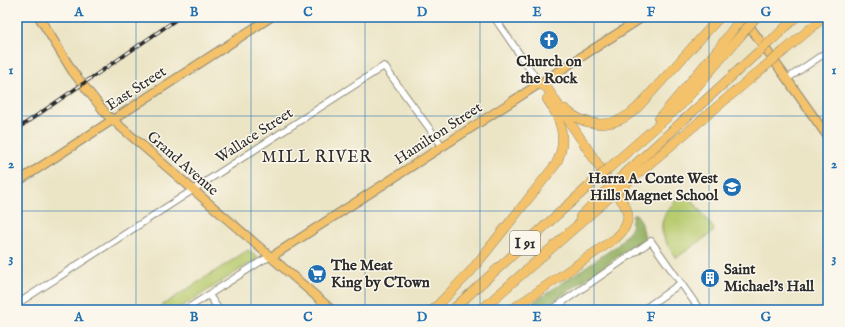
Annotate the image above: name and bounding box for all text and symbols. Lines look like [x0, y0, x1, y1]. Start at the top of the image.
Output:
text: A [74, 4, 85, 21]
text: B [190, 4, 199, 21]
text: C [303, 4, 313, 21]
text: D [417, 4, 428, 21]
text: E [532, 4, 542, 21]
text: F [647, 4, 656, 21]
text: G [761, 4, 772, 21]
church icon: Church on the Rock [538, 29, 560, 51]
place label: Church on the Rock [516, 52, 582, 88]
text: 1 [9, 62, 14, 79]
street label: East Street [103, 62, 170, 115]
text: 1 [832, 62, 837, 79]
street label: Hamilton Street [391, 98, 486, 169]
street label: Wallace Street [212, 103, 297, 167]
street label: Grand Avenue [143, 127, 223, 200]
district label: MILL RIVER [262, 148, 372, 168]
text: 2 [8, 156, 14, 173]
text: 2 [831, 156, 837, 173]
place label: Harra A. Conte West Hills Magnet School [588, 169, 719, 205]
school or university icon: Harra A. Conte West Hills Magnet School [721, 176, 743, 198]
road number: I 91 [510, 231, 540, 255]
text: 3 [9, 250, 14, 267]
text: 3 [832, 250, 837, 267]
place label: The Meat King by CTown [330, 256, 430, 292]
place label: Saint Michael's Hall [724, 260, 815, 296]
supermarket icon: The Meat King by CTown [306, 263, 328, 285]
building icon: Saint Michael's Hall [699, 267, 721, 289]
text: A [74, 309, 85, 326]
text: B [190, 309, 199, 326]
text: C [303, 309, 313, 326]
text: D [417, 309, 428, 326]
text: E [532, 309, 542, 326]
text: F [647, 309, 656, 326]
text: G [761, 309, 772, 326]

